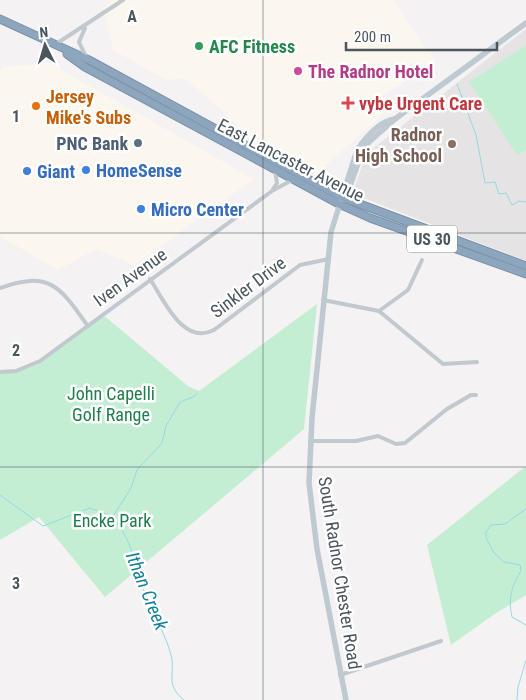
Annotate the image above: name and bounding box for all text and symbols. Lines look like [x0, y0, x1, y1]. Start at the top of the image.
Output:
text: A [127, 7, 137, 26]
north arrow [20, 20, 70, 70]
scale bar [346, 20, 497, 52]
text: N [39, 24, 49, 40]
text: 200 m [354, 28, 391, 46]
place label: AFC Fitness [209, 36, 295, 57]
marker: AFC Fitness [193, 40, 205, 52]
place label: The Radnor Hotel [308, 61, 433, 82]
marker: The Radnor Hotel [292, 65, 304, 77]
place label: Jersey Mike's Subs [46, 86, 131, 128]
place label: vybe Urgent Care [359, 93, 483, 114]
marker: vybe Urgent Care [341, 96, 355, 110]
marker: Jersey Mike's Subs [30, 100, 42, 112]
text: 1 [12, 107, 20, 126]
street label: East Lancaster Avenue [214, 114, 368, 206]
place label: Radnor High School [355, 124, 442, 166]
place label: PNC Bank [56, 133, 128, 154]
marker: PNC Bank [132, 137, 144, 149]
marker: Radnor High School [446, 138, 458, 150]
place label: HomeSense [96, 160, 182, 181]
place label: Giant [37, 161, 75, 182]
marker: HomeSense [80, 164, 92, 176]
marker: Giant [21, 165, 33, 177]
place label: Micro Center [151, 199, 244, 220]
marker: Micro Center [135, 203, 147, 215]
road number: US 30 [407, 225, 457, 252]
street label: Iven Avenue [89, 243, 171, 311]
street label: Sinkler Drive [206, 252, 290, 322]
text: 2 [12, 341, 20, 360]
park label: John Capelli Golf Range [67, 383, 155, 425]
street label: South Radnor Chester Road [314, 475, 366, 671]
park label: Encke Park [73, 510, 151, 531]
water label: Ithan Creek [121, 548, 173, 634]
text: 3 [12, 574, 20, 593]

